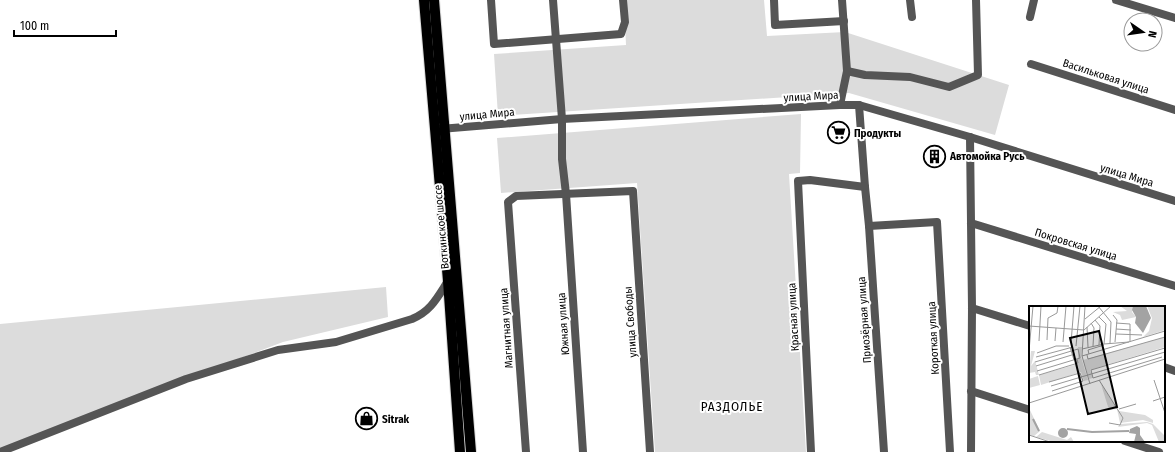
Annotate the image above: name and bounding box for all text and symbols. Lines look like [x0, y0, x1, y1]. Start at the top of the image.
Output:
scale bar [14, 12, 116, 38]
north arrow [1123, 12, 1163, 52]
text: 100 m [20, 19, 49, 33]
text: N [1145, 29, 1159, 39]
street label: Васильковая улица [1061, 56, 1151, 97]
street label: улица Мира [783, 89, 839, 104]
street label: улица Мира [459, 106, 515, 123]
supermarket icon: Продукты [826, 120, 852, 146]
place label: Продукты [854, 127, 901, 140]
building icon: Автомойка Русь [922, 143, 948, 169]
place label: Автомойка Русь [949, 150, 1025, 163]
street label: улица Мира [1099, 161, 1155, 190]
street label: Воткинское шоссе [431, 184, 452, 270]
street label: Покровская улица [1033, 226, 1119, 263]
street label: Приозёрная улица [855, 276, 874, 364]
street label: Красная улица [785, 282, 802, 352]
street label: улица Свободы [622, 286, 639, 358]
street label: Магнитная улица [497, 287, 516, 369]
street label: Южная улица [555, 292, 572, 356]
street label: Короткая улица [925, 301, 942, 375]
inset map [1029, 306, 1165, 442]
district label: РАЗДОЛЬЕ [701, 399, 763, 414]
shop icon: Sitrak [354, 406, 380, 432]
place label: Sitrak [382, 413, 410, 426]

